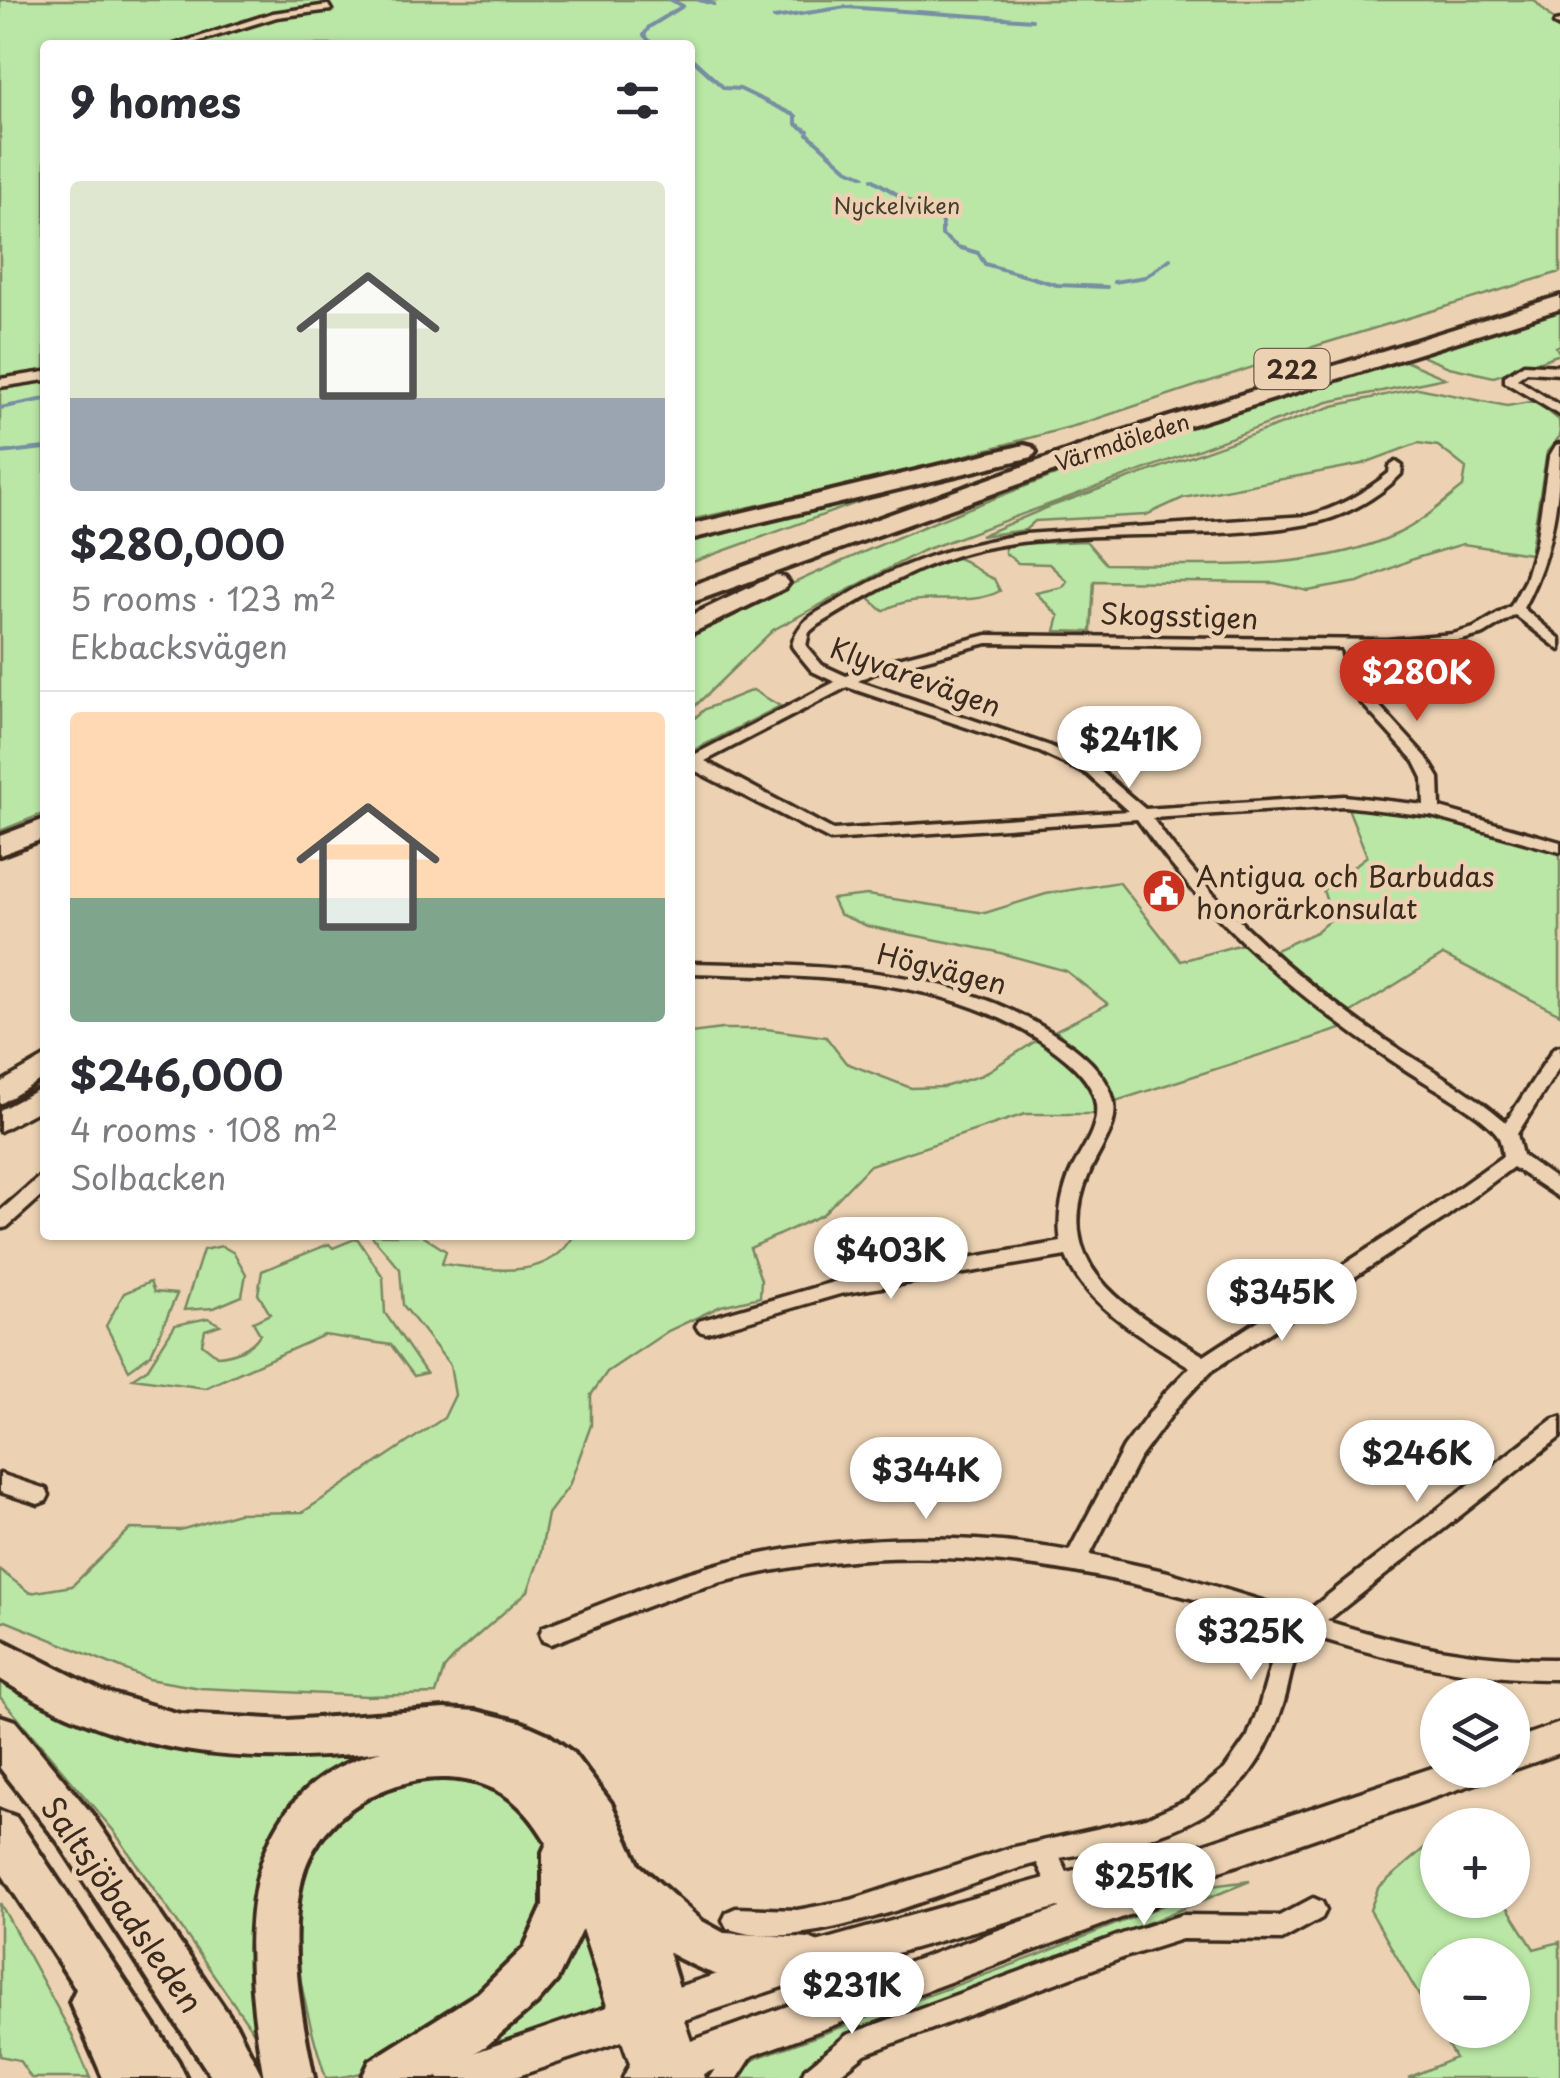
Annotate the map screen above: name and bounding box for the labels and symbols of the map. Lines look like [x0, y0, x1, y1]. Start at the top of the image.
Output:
park label: Nyckelviken [834, 188, 960, 221]
road number: 222 [1254, 349, 1330, 389]
street label: Värmdöleden [1051, 404, 1193, 478]
street label: Skogsstigen [1099, 591, 1259, 639]
street label: Klyvarevägen [825, 625, 1007, 727]
pin: $280K [1347, 639, 1487, 724]
pin: $241K [1059, 706, 1199, 791]
place label: Antigua och Barbudas honorärkonsulat [1196, 854, 1495, 929]
public building icon: Antigua och Barbudas honorärkonsulat [1141, 868, 1187, 914]
street label: Högvägen [873, 931, 1011, 1005]
pin: $403K [821, 1217, 961, 1302]
pin: $345K [1212, 1259, 1352, 1344]
pin: $246K [1347, 1420, 1487, 1505]
pin: $344K [856, 1437, 996, 1522]
pin: $325K [1181, 1598, 1321, 1683]
street label: Saltsjöbadsleden [30, 1786, 216, 2022]
pin: $251K [1074, 1843, 1214, 1928]
pin: $231K [782, 1952, 922, 2037]

